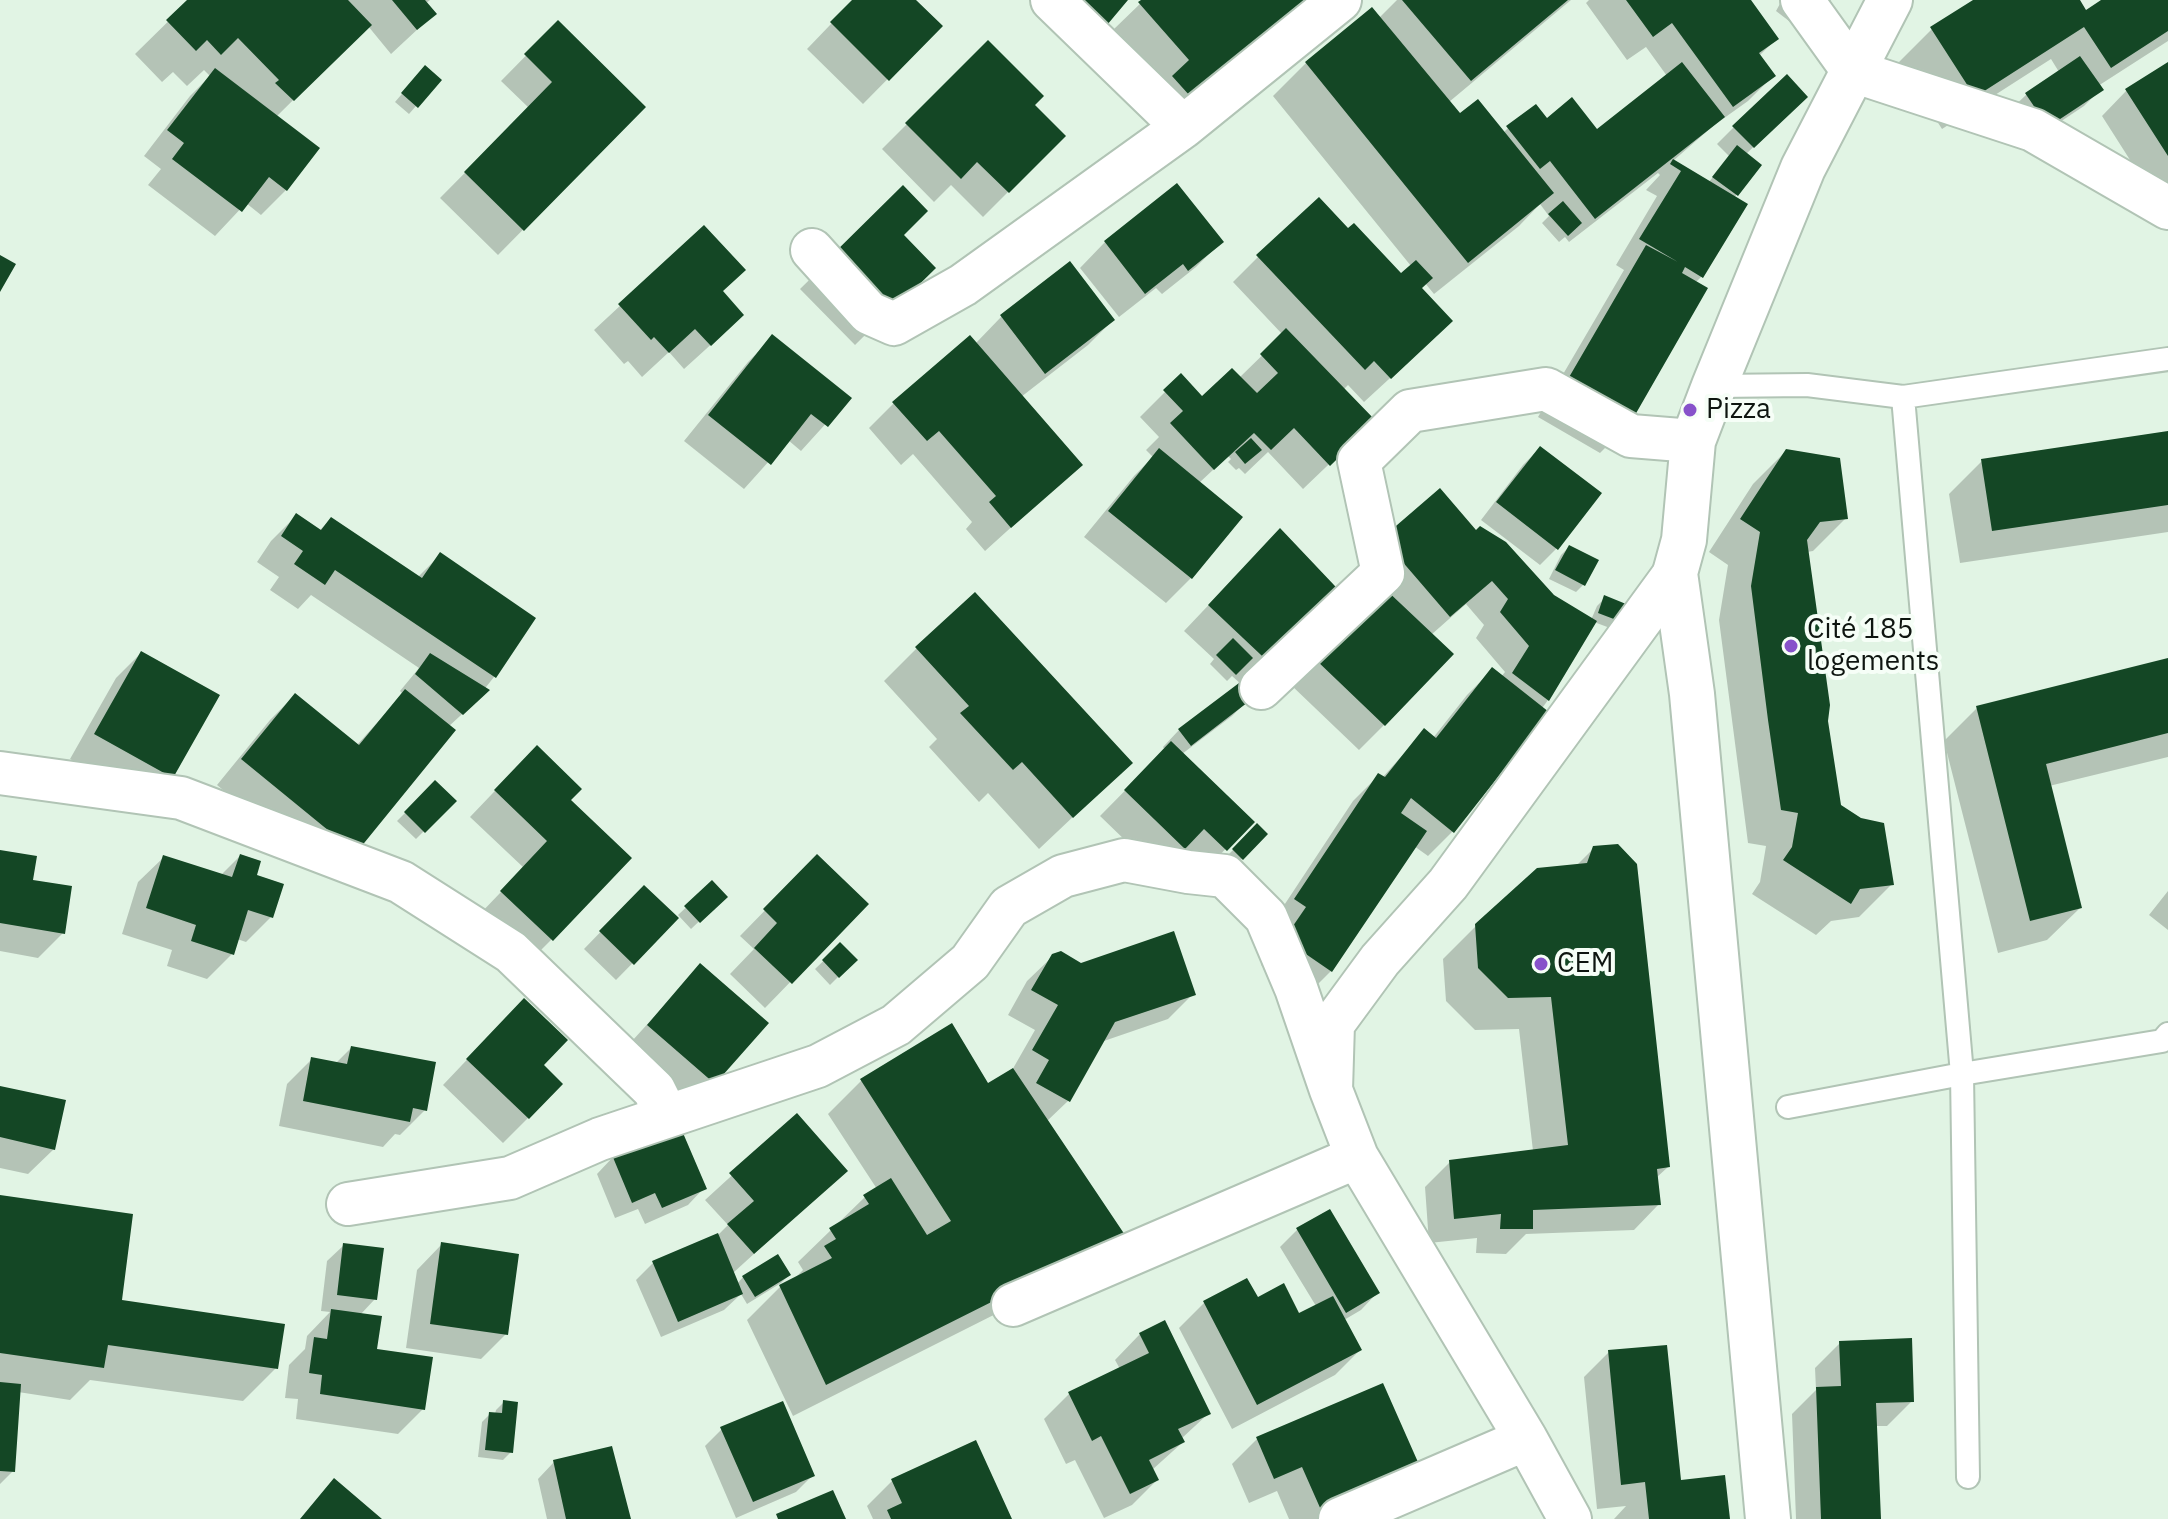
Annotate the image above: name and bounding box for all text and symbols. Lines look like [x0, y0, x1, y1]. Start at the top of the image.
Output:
place label: Pizza [1706, 393, 1771, 427]
marker: Pizza [1681, 401, 1699, 419]
place label: Cité 185 logements [1807, 613, 1939, 679]
marker: Cité 185 logements [1782, 637, 1800, 655]
place label: CEM [1557, 947, 1613, 981]
marker: CEM [1532, 955, 1550, 973]

